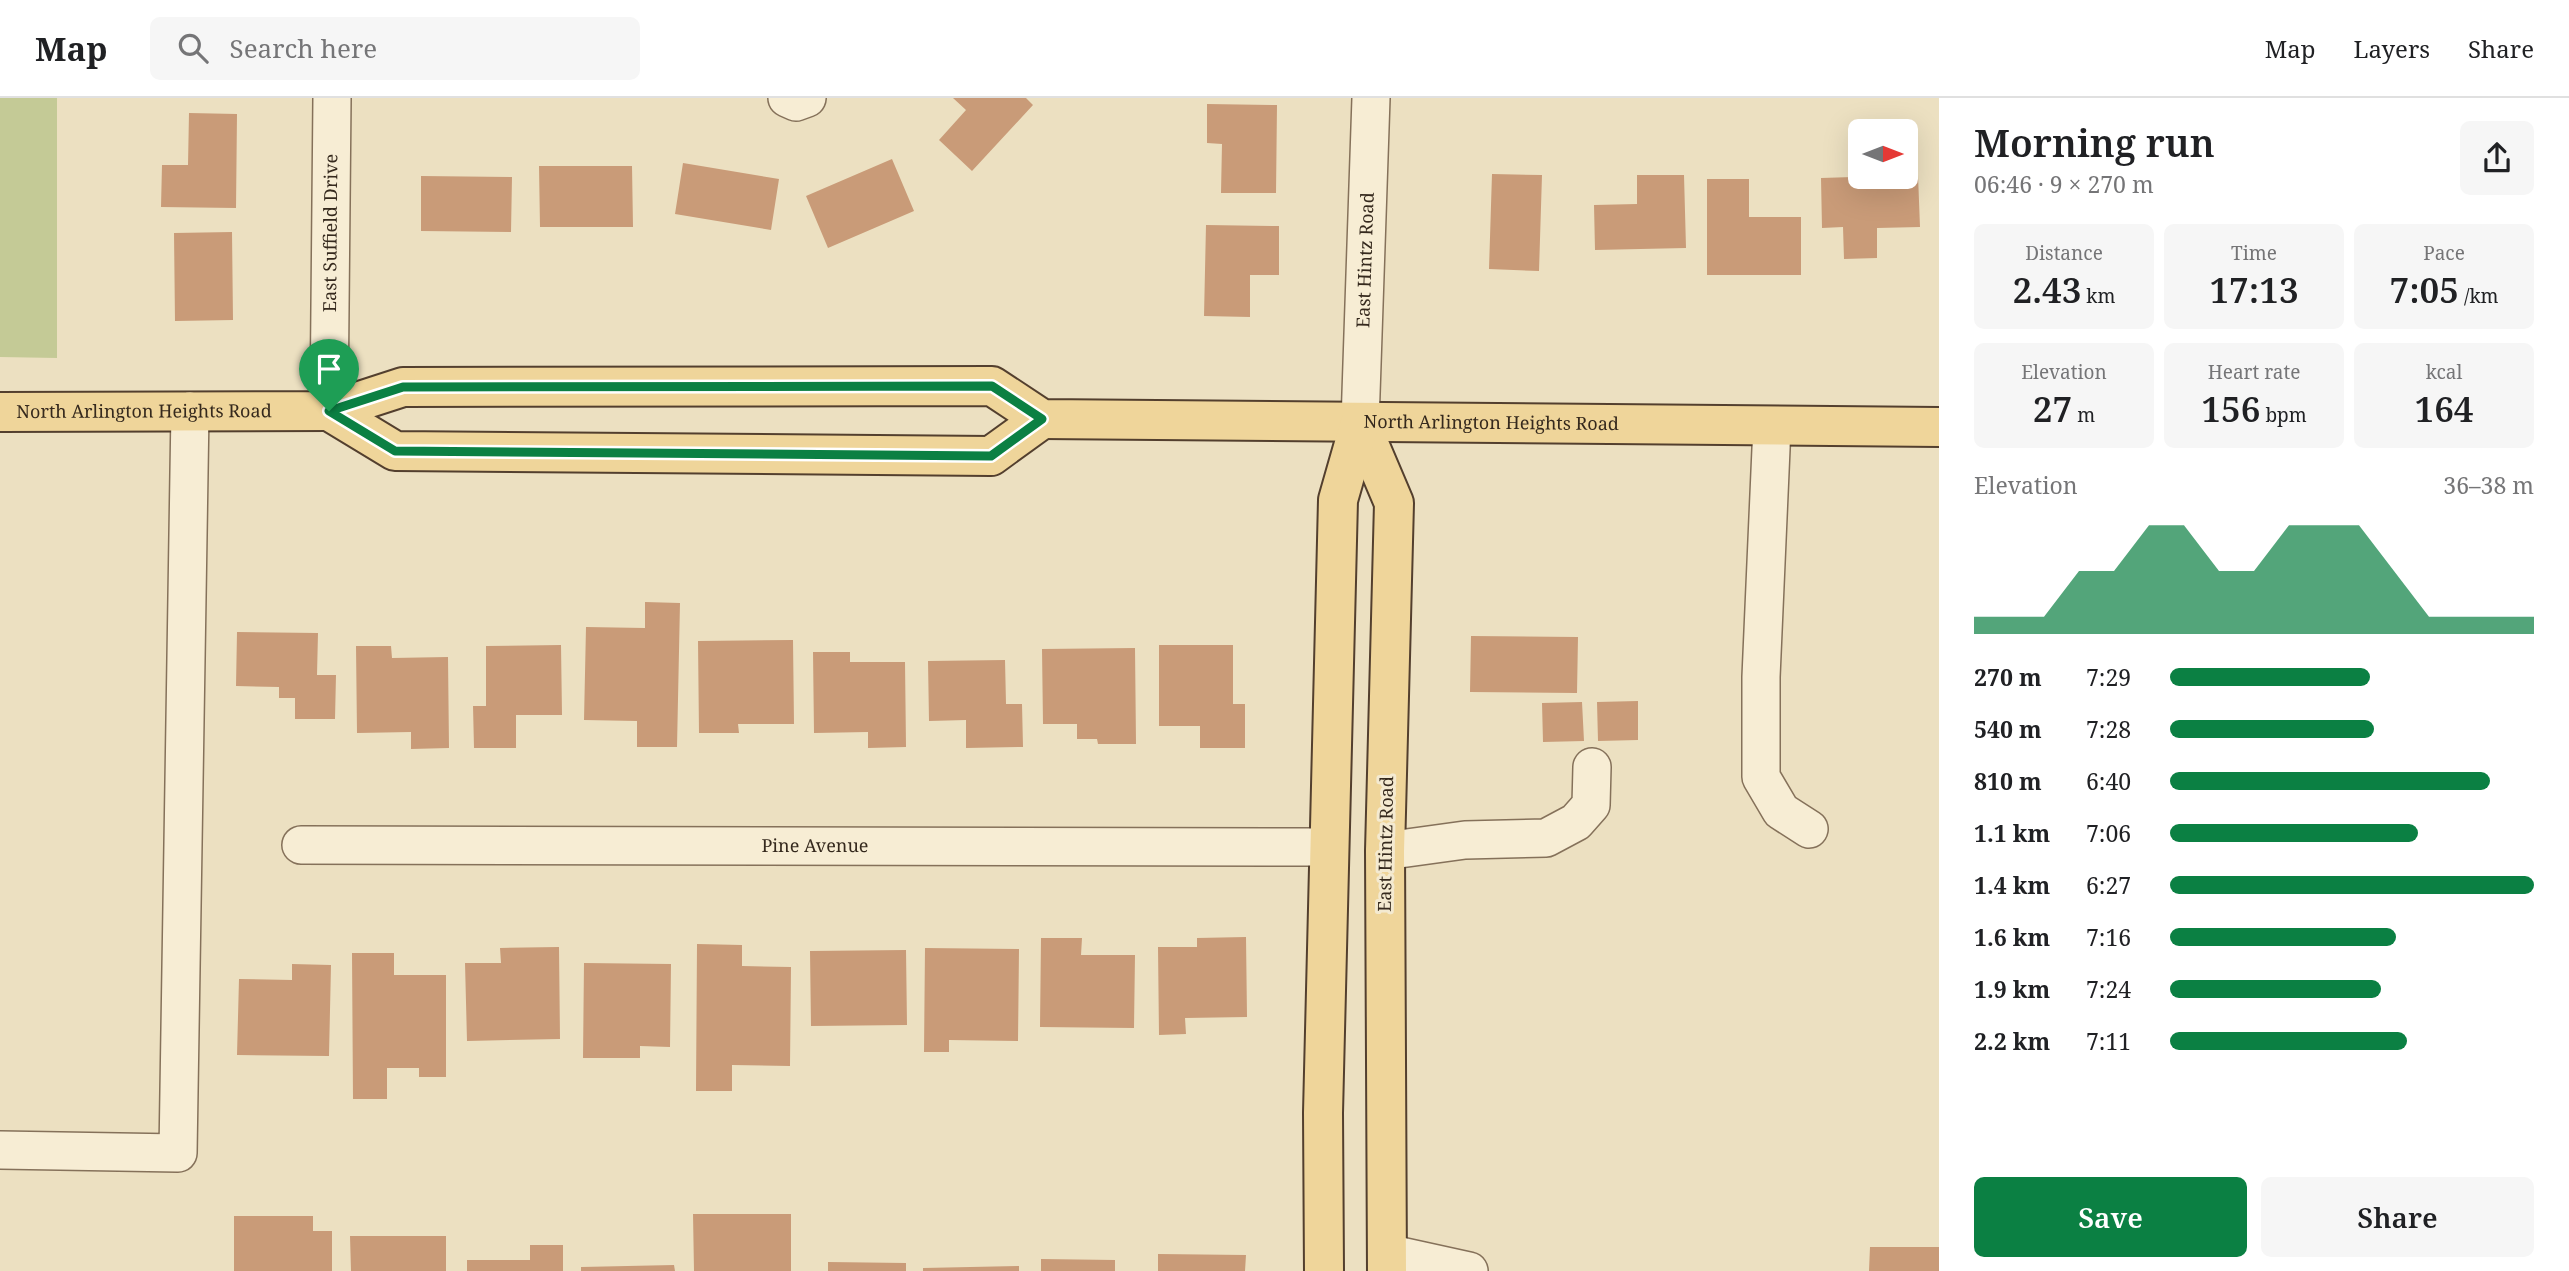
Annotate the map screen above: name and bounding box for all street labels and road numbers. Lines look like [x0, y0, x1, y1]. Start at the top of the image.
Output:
street label: East Suffield Drive [317, 154, 342, 312]
street label: East Hintz Road [1350, 192, 1379, 328]
street label: North Arlington Heights Road [16, 398, 272, 423]
street label: North Arlington Heights Road [1364, 409, 1619, 435]
street label: East Hintz Road [1372, 776, 1398, 912]
street label: Pine Avenue [761, 833, 869, 857]

